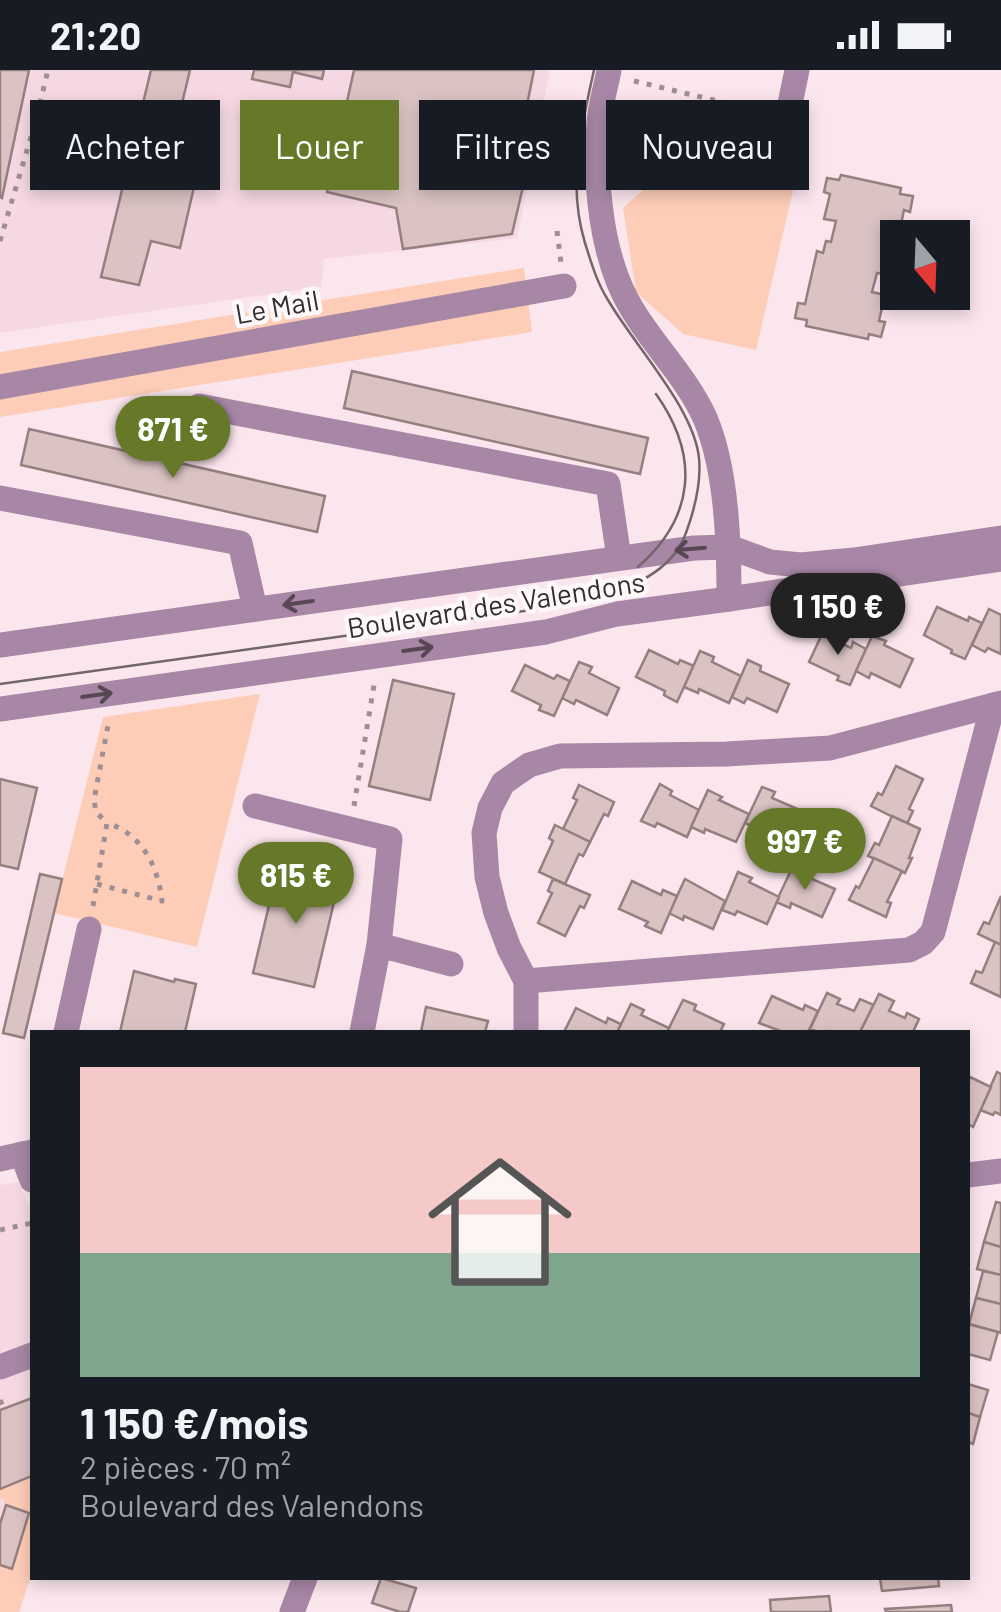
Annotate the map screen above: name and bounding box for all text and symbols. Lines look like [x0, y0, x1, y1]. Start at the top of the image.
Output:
text: 21:20 [50, 12, 141, 58]
chip: Acheter [30, 100, 220, 190]
chip: Louer [240, 100, 399, 190]
chip: Filtres [419, 100, 586, 190]
chip: Nouveau [606, 100, 809, 190]
north arrow [880, 220, 970, 310]
map controls [880, 220, 970, 310]
street label: Le Mail [232, 282, 321, 330]
pin: 871 € [103, 396, 243, 481]
text: 871 € [137, 409, 209, 447]
one-way arrow [674, 540, 706, 559]
street label: Boulevard des Valendons [345, 564, 647, 644]
pin: 1 150 € [746, 573, 930, 658]
text: 1 150 € [792, 586, 884, 624]
one-way arrow [283, 595, 315, 613]
one-way arrow [402, 640, 434, 658]
one-way arrow [80, 685, 112, 704]
pin: 997 € [735, 808, 875, 893]
text: 997 € [767, 821, 843, 859]
pin: 815 € [226, 842, 366, 927]
text: 815 € [260, 855, 332, 893]
icon: home [410, 1132, 590, 1312]
text: 1 150 €/mois [80, 1397, 309, 1447]
text: 2 pièces · 70 m² [80, 1447, 291, 1485]
text: Boulevard des Valendons [80, 1485, 424, 1523]

